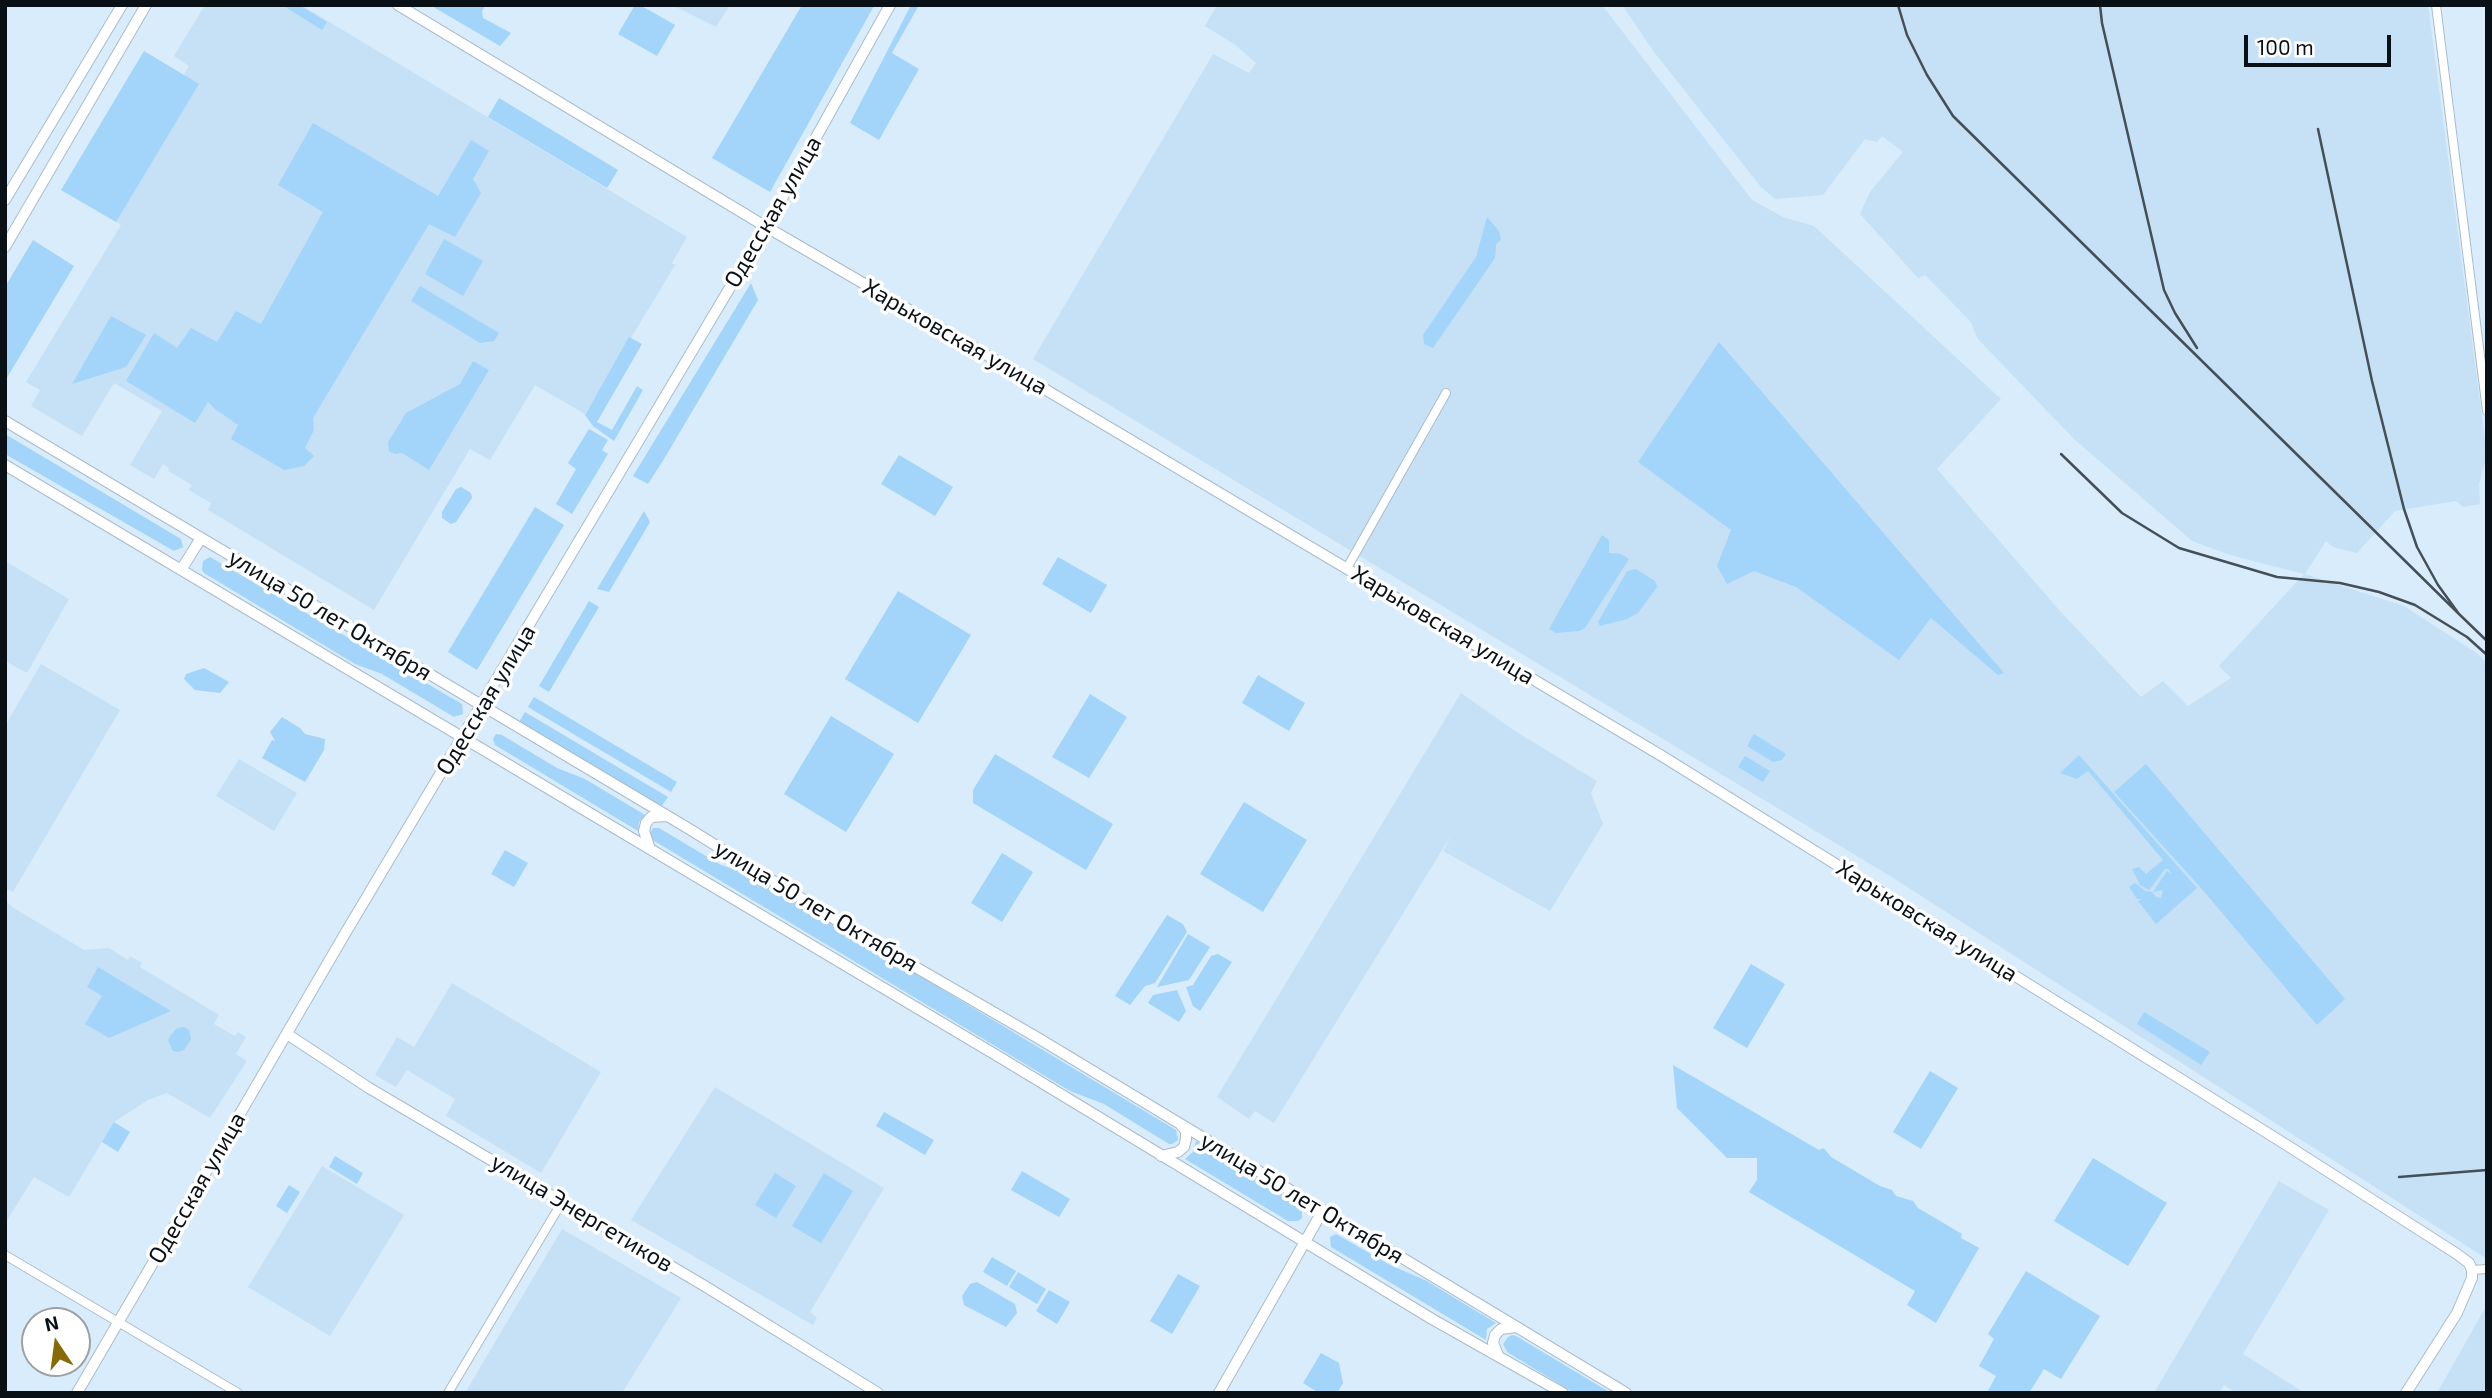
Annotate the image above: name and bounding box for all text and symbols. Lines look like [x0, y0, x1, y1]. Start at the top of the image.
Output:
scale bar [2247, 21, 2394, 65]
text: 100 m [2257, 34, 2314, 59]
street label: Одесская улица [718, 131, 828, 293]
street label: Харьковская улица [858, 273, 1052, 401]
street label: улица 50 лет Октября [223, 543, 437, 687]
street label: Харьковская улица [1347, 560, 1539, 690]
street label: Одесская улица [430, 620, 542, 780]
street label: улица 50 лет Октября [709, 834, 923, 978]
street label: Харьковская улица [1831, 854, 2023, 988]
street label: Одесская улица [142, 1107, 252, 1269]
street label: улица 50 лет Октября [1195, 1126, 1409, 1270]
street label: улица Энергетиков [486, 1148, 678, 1278]
north arrow [21, 1307, 91, 1377]
text: N [42, 1310, 61, 1336]

